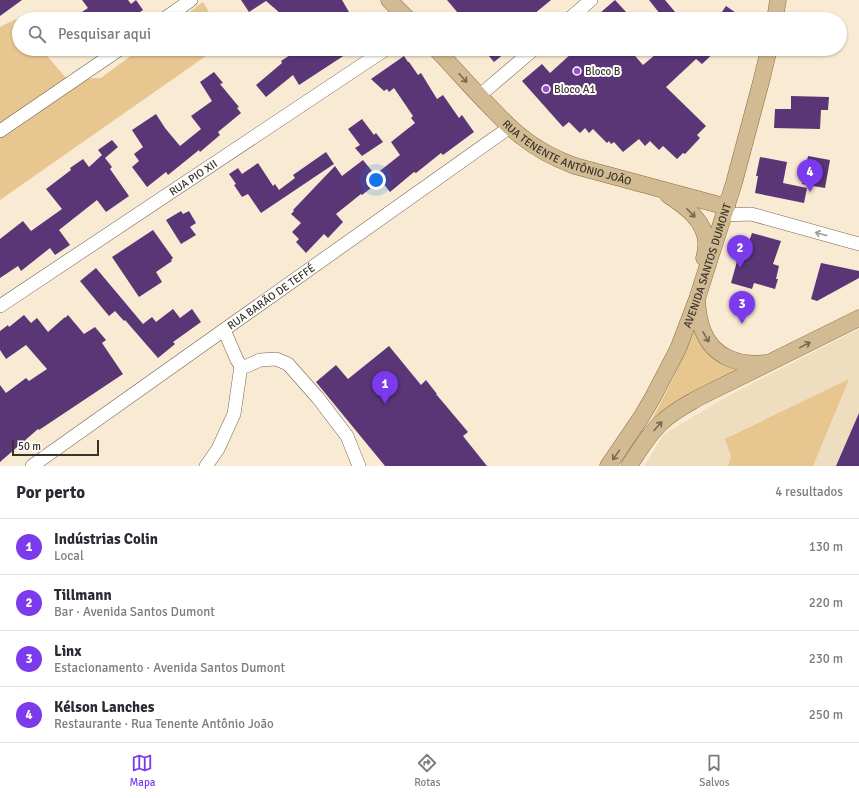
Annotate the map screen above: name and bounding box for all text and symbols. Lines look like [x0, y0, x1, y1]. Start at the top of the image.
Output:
search box [12, 12, 847, 56]
icon: search [26, 23, 48, 45]
text: Pesquisar aqui [58, 25, 151, 43]
place label: Bloco B [585, 65, 621, 78]
marker: Bloco B [572, 66, 582, 76]
one-way arrow [458, 73, 467, 83]
place label: Bloco A1 [554, 83, 595, 96]
marker: Bloco A1 [541, 84, 551, 94]
street label: RUA TENENTE ANTÔNIO JOÃO [500, 117, 633, 187]
street label: RUA PIO XII [167, 157, 220, 198]
pin: 4 [797, 159, 823, 192]
your location [366, 170, 386, 190]
street label: AVENIDA SANTOS DUMONT [680, 201, 734, 330]
one-way arrow [686, 208, 696, 218]
one-way arrow [815, 230, 828, 237]
pin: 2 [727, 235, 753, 268]
street label: RUA BARÃO DE TEFFÉ [225, 260, 317, 332]
pin: 3 [729, 291, 755, 324]
one-way arrow [702, 331, 710, 343]
one-way arrow [799, 341, 811, 348]
pin: 1 [372, 371, 398, 404]
one-way arrow [654, 421, 663, 431]
scale bar [12, 438, 99, 457]
text: 50 m [18, 440, 41, 453]
one-way arrow [612, 449, 620, 460]
text: Por perto [16, 482, 85, 503]
text: 4 resultados [775, 484, 843, 500]
text: Indústrias Colin [54, 530, 158, 548]
text: 1 [25, 539, 33, 555]
text: 130 m [809, 539, 843, 555]
text: Local [54, 548, 84, 564]
text: Tillmann [54, 586, 112, 604]
text: 2 [25, 595, 33, 611]
text: 220 m [809, 595, 843, 611]
text: Bar · Avenida Santos Dumont [54, 604, 215, 620]
text: Linx [54, 642, 82, 660]
text: 3 [25, 651, 33, 667]
text: 230 m [809, 651, 843, 667]
text: Estacionamento · Avenida Santos Dumont [54, 660, 285, 676]
text: Kélson Lanches [54, 698, 154, 716]
text: 4 [25, 707, 33, 723]
text: 250 m [809, 707, 843, 723]
text: Restaurante · Rua Tenente Antônio João [54, 716, 274, 732]
tab: Mapa [129, 752, 155, 789]
tab: Rotas [414, 752, 440, 789]
tab: Salvos [699, 752, 730, 789]

